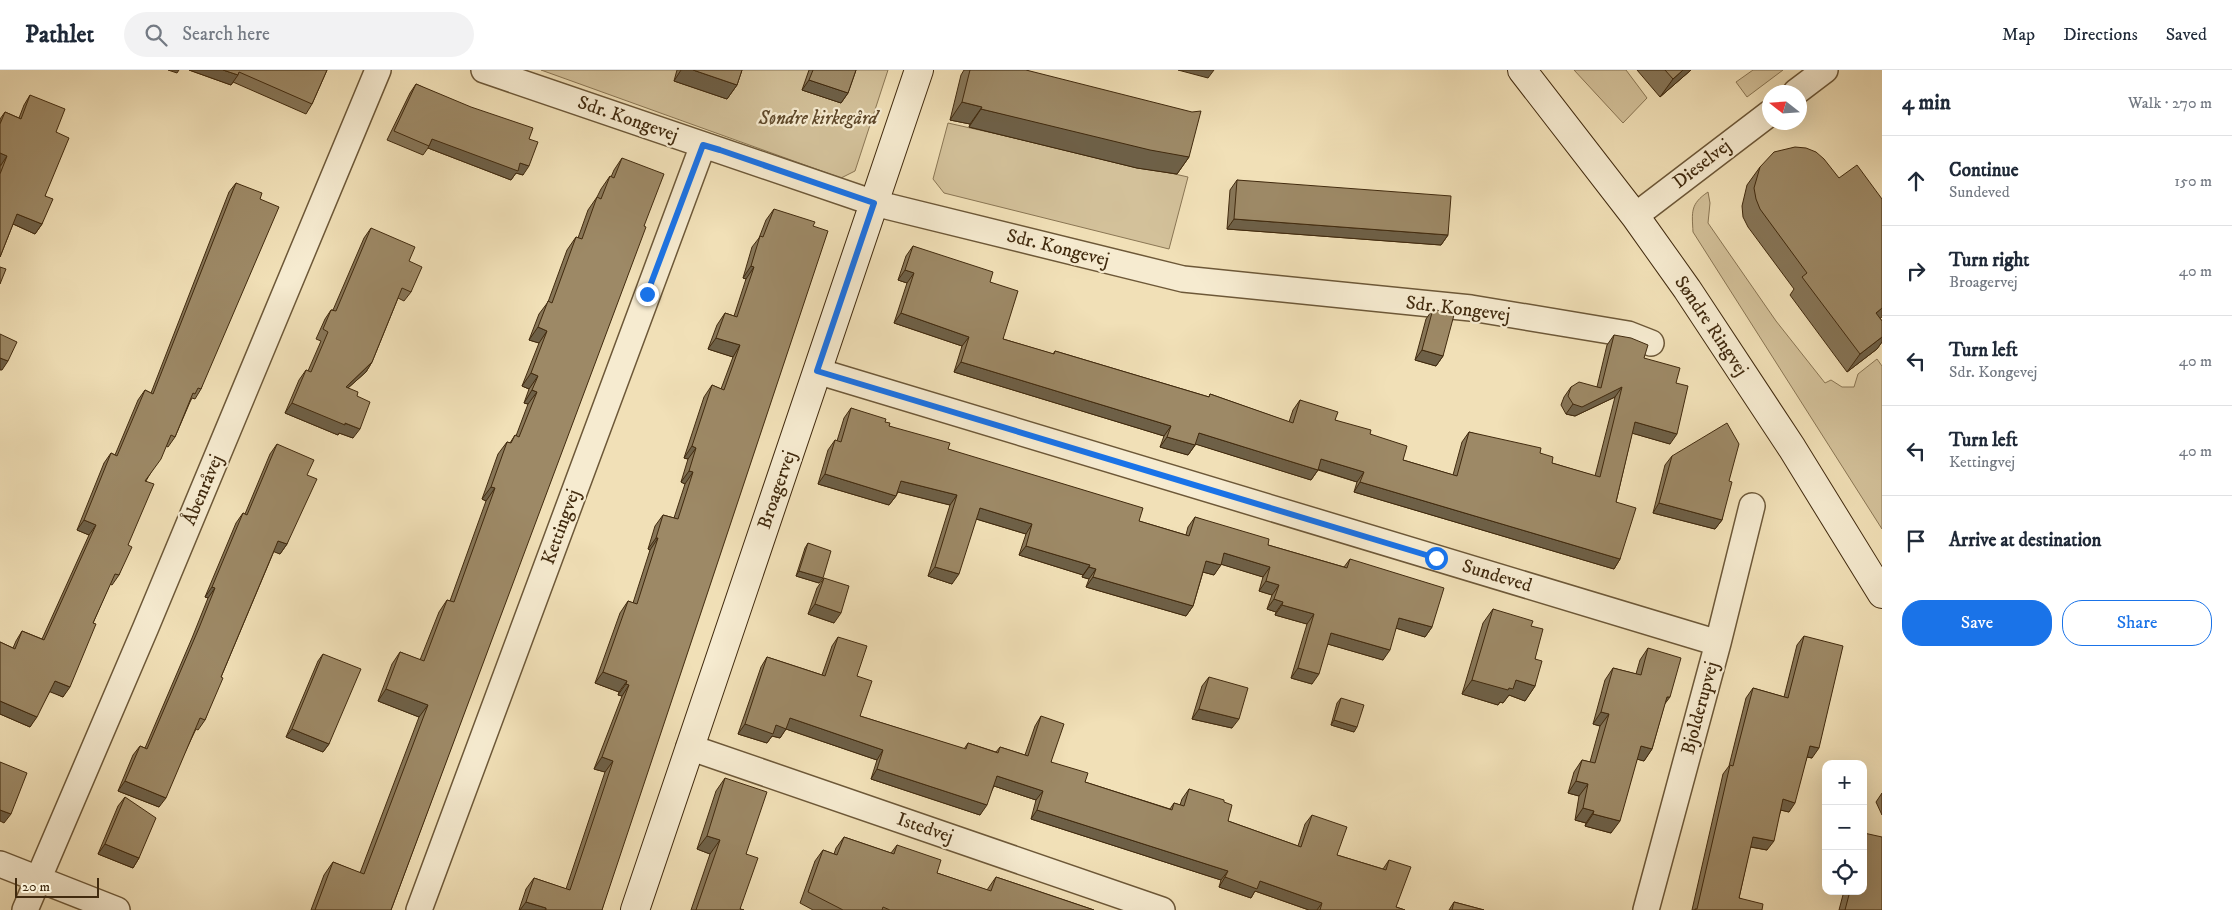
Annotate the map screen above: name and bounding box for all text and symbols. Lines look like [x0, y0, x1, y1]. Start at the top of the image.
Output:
search box [124, 12, 474, 57]
text: Pathlet [25, 20, 94, 50]
icon: search [142, 21, 170, 49]
text: Search here [182, 23, 270, 46]
text: Map [2002, 24, 2035, 46]
text: Directions [2063, 24, 2138, 46]
text: Saved [2166, 24, 2207, 46]
north arrow [1762, 85, 1807, 130]
text: 4 min [1902, 90, 1951, 116]
street label: Sdr. Kongevej [575, 91, 681, 147]
text: Walk · 270 m [2128, 93, 2212, 113]
park label: Søndre kirkegård [758, 107, 880, 130]
street label: Dieselvej [1668, 134, 1736, 194]
text: Continue [1949, 159, 2019, 182]
icon: ahead [1902, 167, 1930, 195]
text: 150 m [2174, 171, 2212, 191]
text: Sundeved [1949, 182, 2010, 202]
street label: Sdr. Kongevej [1004, 224, 1112, 272]
text: Turn right [1949, 249, 2029, 272]
icon: right [1902, 257, 1930, 285]
text: 40 m [2179, 261, 2212, 281]
street label: Søndre Ringvej [1669, 272, 1753, 380]
text: Broagervej [1949, 272, 2018, 292]
route end [636, 283, 659, 306]
street label: Sdr. Kongevej [1404, 291, 1512, 327]
text: Turn left [1949, 339, 2018, 362]
icon: left [1902, 347, 1930, 375]
text: 40 m [2179, 351, 2212, 371]
text: Sdr. Kongevej [1949, 362, 2037, 382]
text: Turn left [1949, 429, 2018, 452]
icon: left [1902, 437, 1930, 465]
text: 40 m [2179, 441, 2212, 461]
street label: Broagervej [753, 448, 801, 532]
street label: Åbenråvej [176, 450, 228, 529]
text: Kettingvej [1949, 452, 2015, 472]
street label: Kettingvej [537, 486, 585, 568]
icon: arrive [1902, 527, 1930, 555]
text: Arrive at destination [1949, 529, 2101, 552]
route start [1425, 547, 1448, 570]
street label: Sundeved [1459, 554, 1535, 598]
button: Save [1902, 600, 2052, 646]
button: Share [2062, 600, 2212, 646]
street label: Bjolderupvej [1677, 659, 1723, 757]
map controls [1822, 760, 1867, 895]
button: + [1822, 760, 1867, 805]
button: − [1822, 805, 1867, 850]
street label: Istedvej [894, 808, 956, 848]
button: locate [1822, 850, 1867, 895]
scale bar [15, 875, 99, 898]
text: 20 m [22, 878, 50, 896]

